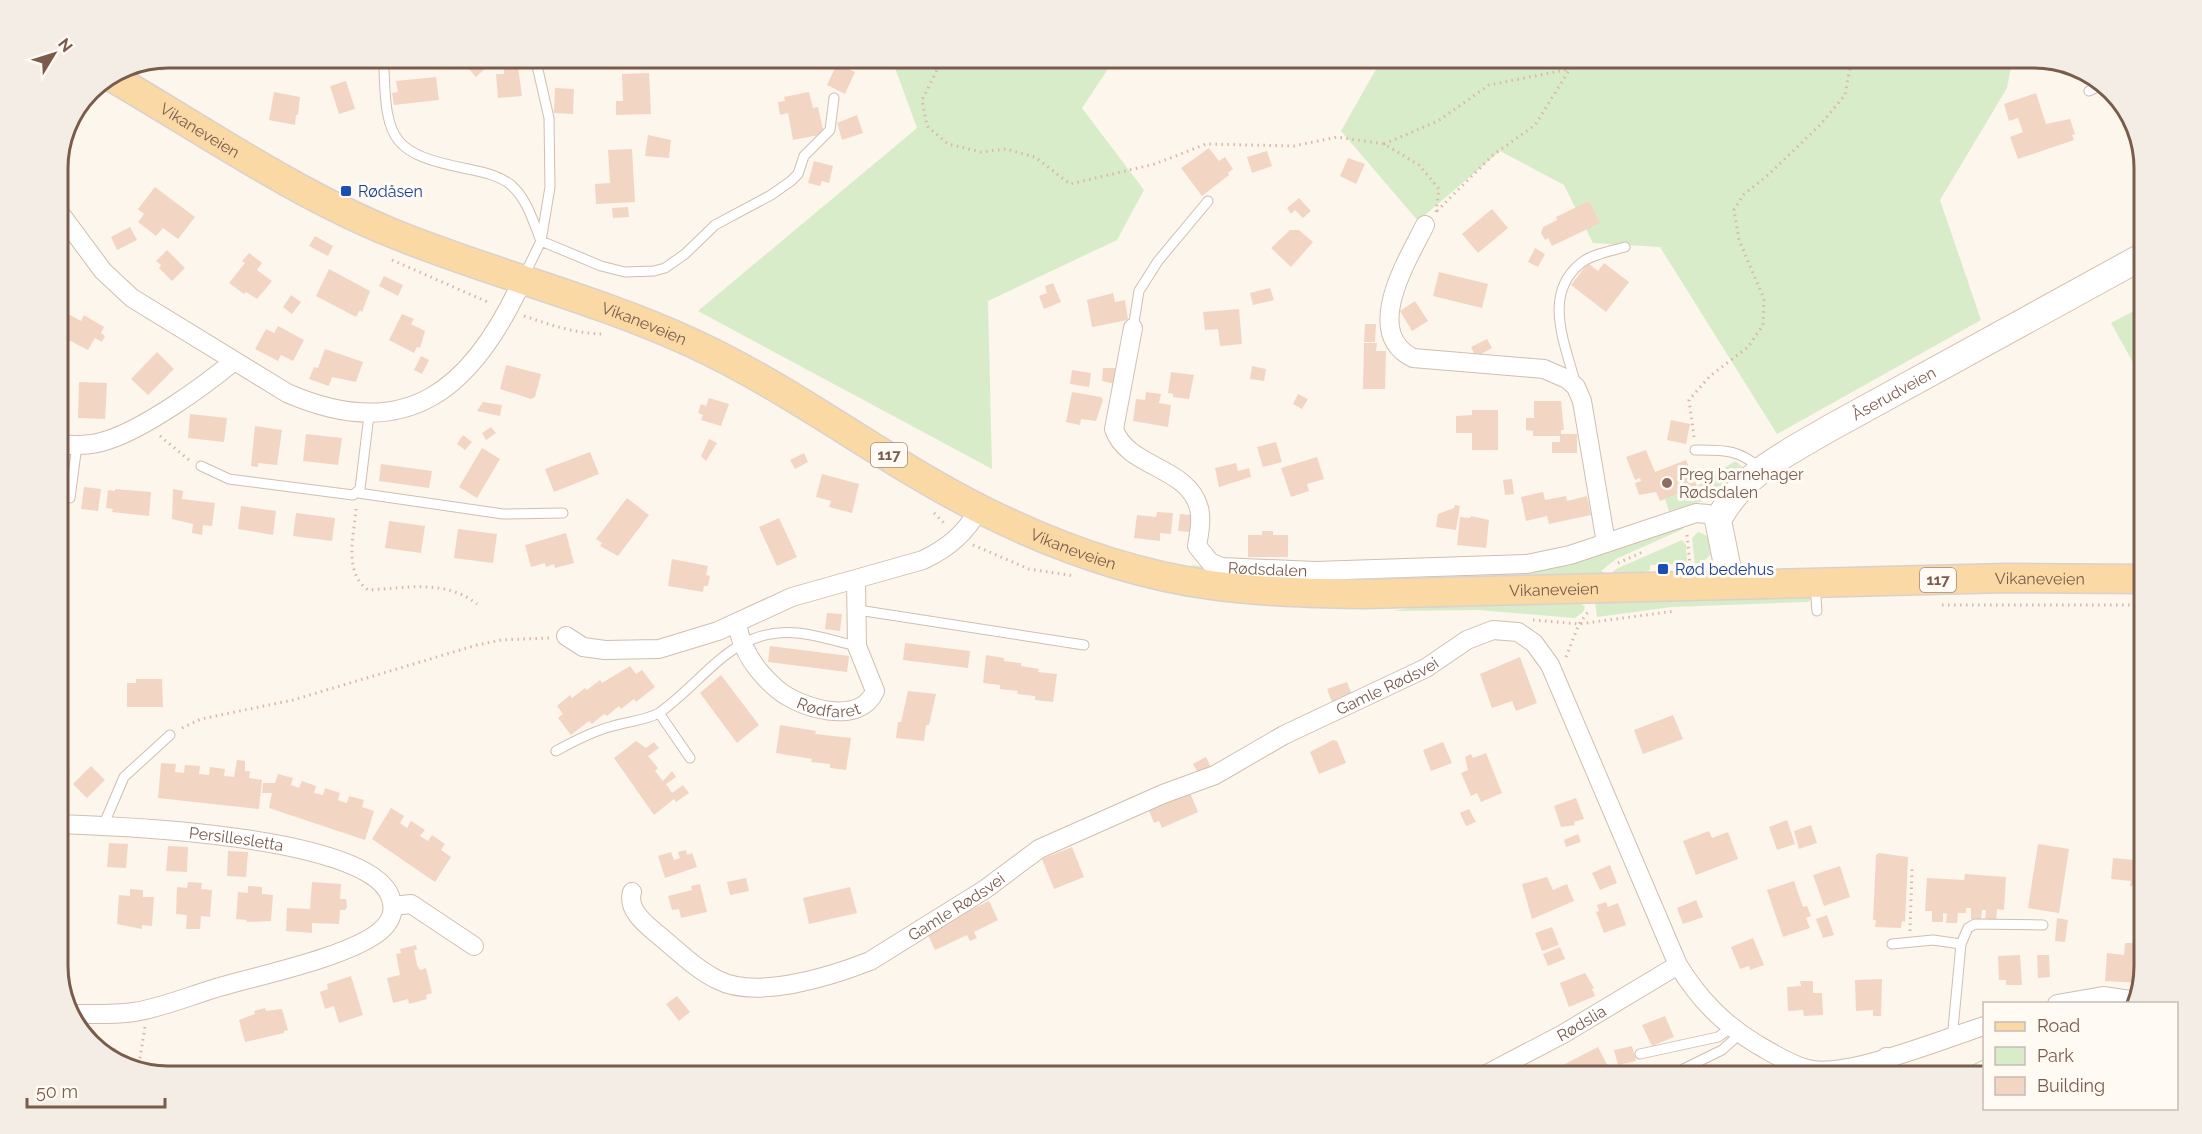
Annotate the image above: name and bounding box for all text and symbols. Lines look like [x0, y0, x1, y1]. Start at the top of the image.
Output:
north arrow [24, 24, 84, 84]
text: N [54, 34, 77, 56]
street label: Vikaneveien [156, 99, 243, 162]
place label: Rødåsen [358, 182, 423, 201]
marker: Rødåsen [339, 184, 353, 198]
street label: Vikaneveien [599, 298, 690, 349]
street label: Åserudveien [1848, 363, 1939, 424]
road number: 117 [871, 443, 907, 467]
place label: Preg barnehager Rødsdalen [1679, 465, 1804, 502]
marker: Preg barnehager Rødsdalen [1660, 476, 1674, 490]
street label: Vikaneveien [1027, 525, 1118, 574]
street label: Rødsdalen [1228, 558, 1308, 581]
place label: Rød bedehus [1675, 560, 1774, 579]
marker: Rød bedehus [1656, 562, 1670, 576]
road number: 117 [1920, 568, 1956, 592]
street label: Vikaneveien [1995, 569, 2085, 589]
street label: Vikaneveien [1509, 579, 1599, 600]
street label: Gamle Rødsvei [1333, 653, 1442, 719]
street label: Rødfaret [794, 693, 864, 721]
street label: Persillesletta [188, 823, 285, 855]
street label: Gamle Rødsvei [905, 869, 1009, 945]
street label: Rødslia [1554, 1001, 1610, 1045]
legend [1983, 1002, 2178, 1110]
text: Road [2037, 1015, 2080, 1036]
text: Park [2037, 1045, 2074, 1066]
scale bar [27, 1071, 165, 1109]
text: Building [2037, 1075, 2105, 1096]
text: 50 m [36, 1081, 78, 1102]

